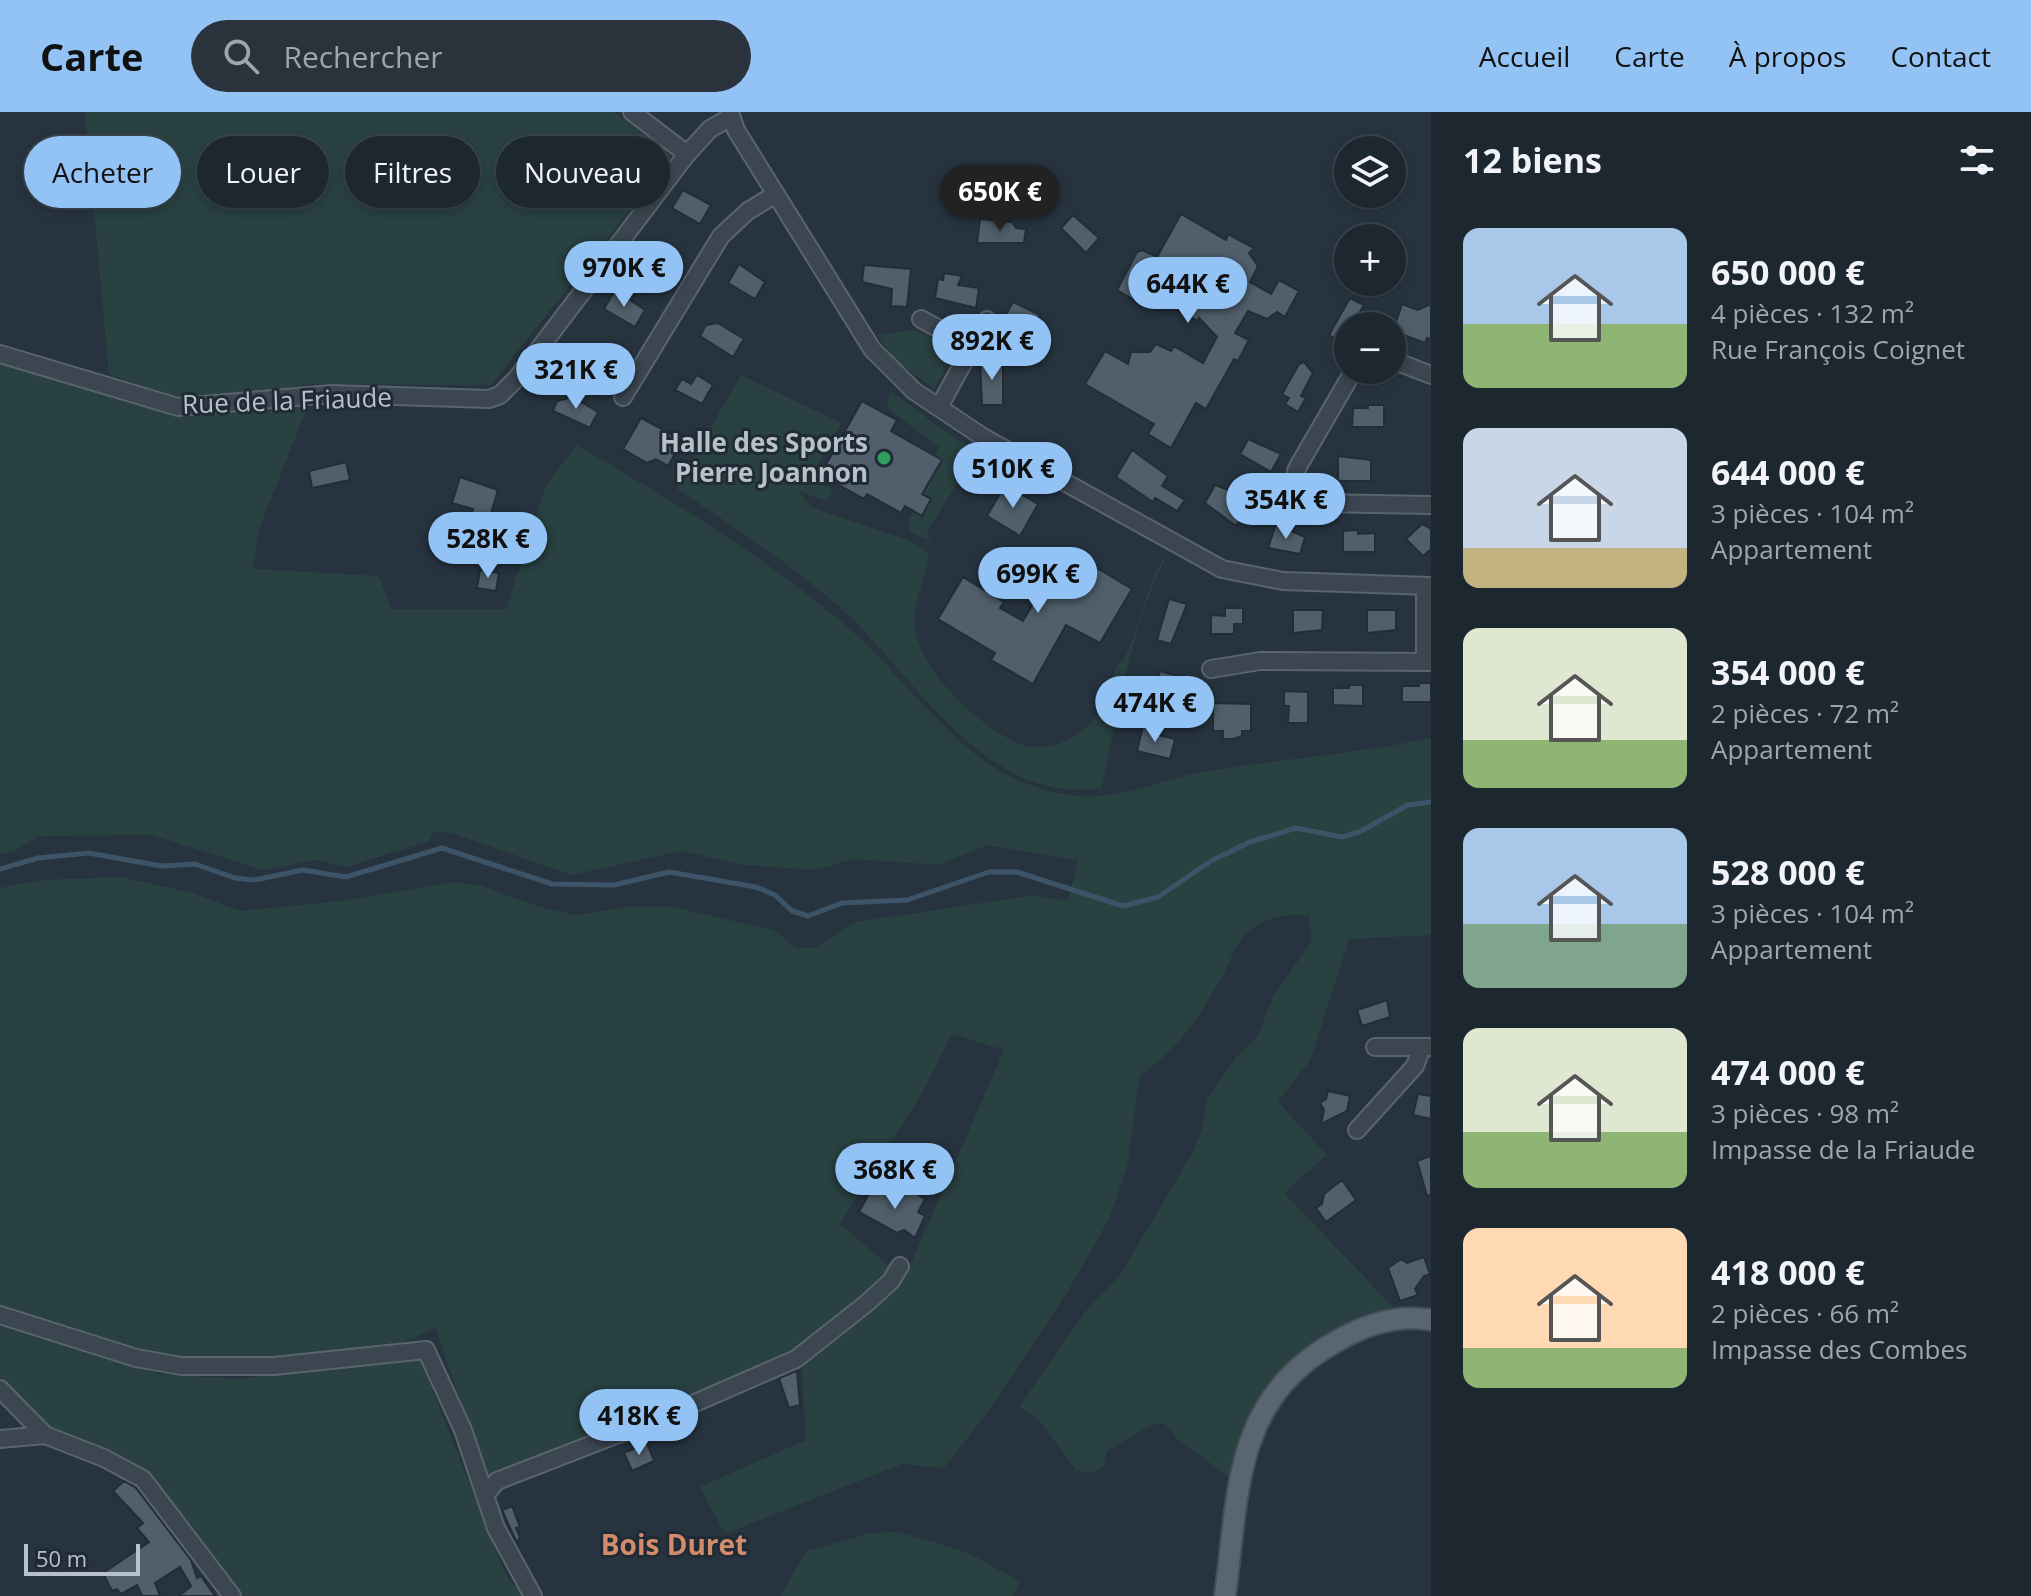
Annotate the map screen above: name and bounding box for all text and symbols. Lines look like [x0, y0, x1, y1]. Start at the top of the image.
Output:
search box [191, 20, 751, 92]
text: Carte [40, 30, 143, 82]
icon: search [219, 34, 263, 78]
text: Rechercher [283, 36, 443, 77]
text: Accueil [1479, 37, 1570, 75]
text: Carte [1614, 37, 1685, 75]
text: À propos [1729, 37, 1846, 75]
text: Contact [1890, 37, 1991, 75]
chip: Acheter [24, 136, 181, 208]
chip: Louer [197, 136, 329, 208]
chip: Filtres [345, 136, 480, 208]
chip: Nouveau [496, 136, 670, 208]
map controls [1334, 136, 1406, 384]
button: layers [1334, 136, 1406, 208]
text: 12 biens [1463, 137, 1602, 183]
icon: filters [1955, 138, 1999, 182]
pin: 650K € [935, 165, 1065, 233]
text: 650K € [958, 173, 1042, 209]
button: + [1334, 224, 1406, 296]
pin: 970K € [559, 241, 689, 309]
text: 970K € [582, 249, 666, 285]
text: 650 000 € [1711, 249, 1865, 295]
pin: 644K € [1123, 257, 1253, 325]
icon: home [1527, 260, 1623, 356]
text: 644K € [1146, 265, 1230, 301]
text: 4 pièces · 132 m² [1711, 295, 1914, 331]
button: − [1334, 312, 1406, 384]
pin: 892K € [927, 314, 1057, 382]
text: 892K € [950, 322, 1034, 358]
text: Rue François Coignet [1711, 331, 1965, 367]
pin: 321K € [511, 343, 641, 411]
text: 321K € [534, 351, 618, 387]
street label: Rue de la Friaude [181, 378, 392, 422]
place label: Halle des Sports Pierre Joannon [660, 424, 868, 490]
pin: 510K € [948, 442, 1078, 510]
marker: Halle des Sports Pierre Joannon [875, 449, 893, 467]
text: 644 000 € [1711, 449, 1865, 495]
text: 510K € [971, 450, 1055, 486]
icon: home [1527, 460, 1623, 556]
pin: 354K € [1221, 473, 1351, 541]
text: 354K € [1244, 481, 1328, 517]
text: 3 pièces · 104 m² [1711, 495, 1914, 531]
pin: 528K € [423, 512, 553, 580]
text: 528K € [446, 520, 530, 556]
text: Appartement [1711, 531, 1872, 567]
pin: 699K € [973, 547, 1103, 615]
text: 699K € [996, 555, 1080, 591]
text: 354 000 € [1711, 649, 1865, 695]
icon: home [1527, 660, 1623, 756]
pin: 474K € [1090, 676, 1220, 744]
text: 474K € [1113, 684, 1197, 720]
text: 2 pièces · 72 m² [1711, 695, 1899, 731]
text: Appartement [1711, 731, 1872, 767]
text: 528 000 € [1711, 849, 1865, 895]
icon: home [1527, 860, 1623, 956]
text: 3 pièces · 104 m² [1711, 895, 1914, 931]
text: Appartement [1711, 931, 1872, 967]
text: 474 000 € [1711, 1049, 1865, 1095]
icon: home [1527, 1060, 1623, 1156]
text: 3 pièces · 98 m² [1711, 1095, 1899, 1131]
text: Impasse de la Friaude [1711, 1131, 1975, 1167]
pin: 368K € [830, 1143, 960, 1211]
text: 368K € [853, 1151, 937, 1187]
text: 418 000 € [1711, 1249, 1865, 1295]
icon: home [1527, 1260, 1623, 1356]
text: 2 pièces · 66 m² [1711, 1295, 1899, 1331]
text: Impasse des Combes [1711, 1331, 1967, 1367]
pin: 418K € [574, 1389, 704, 1457]
text: 418K € [597, 1397, 681, 1433]
district label: Bois Duret [601, 1525, 747, 1563]
scale bar [24, 1540, 140, 1576]
text: 50 m [36, 1543, 87, 1573]

